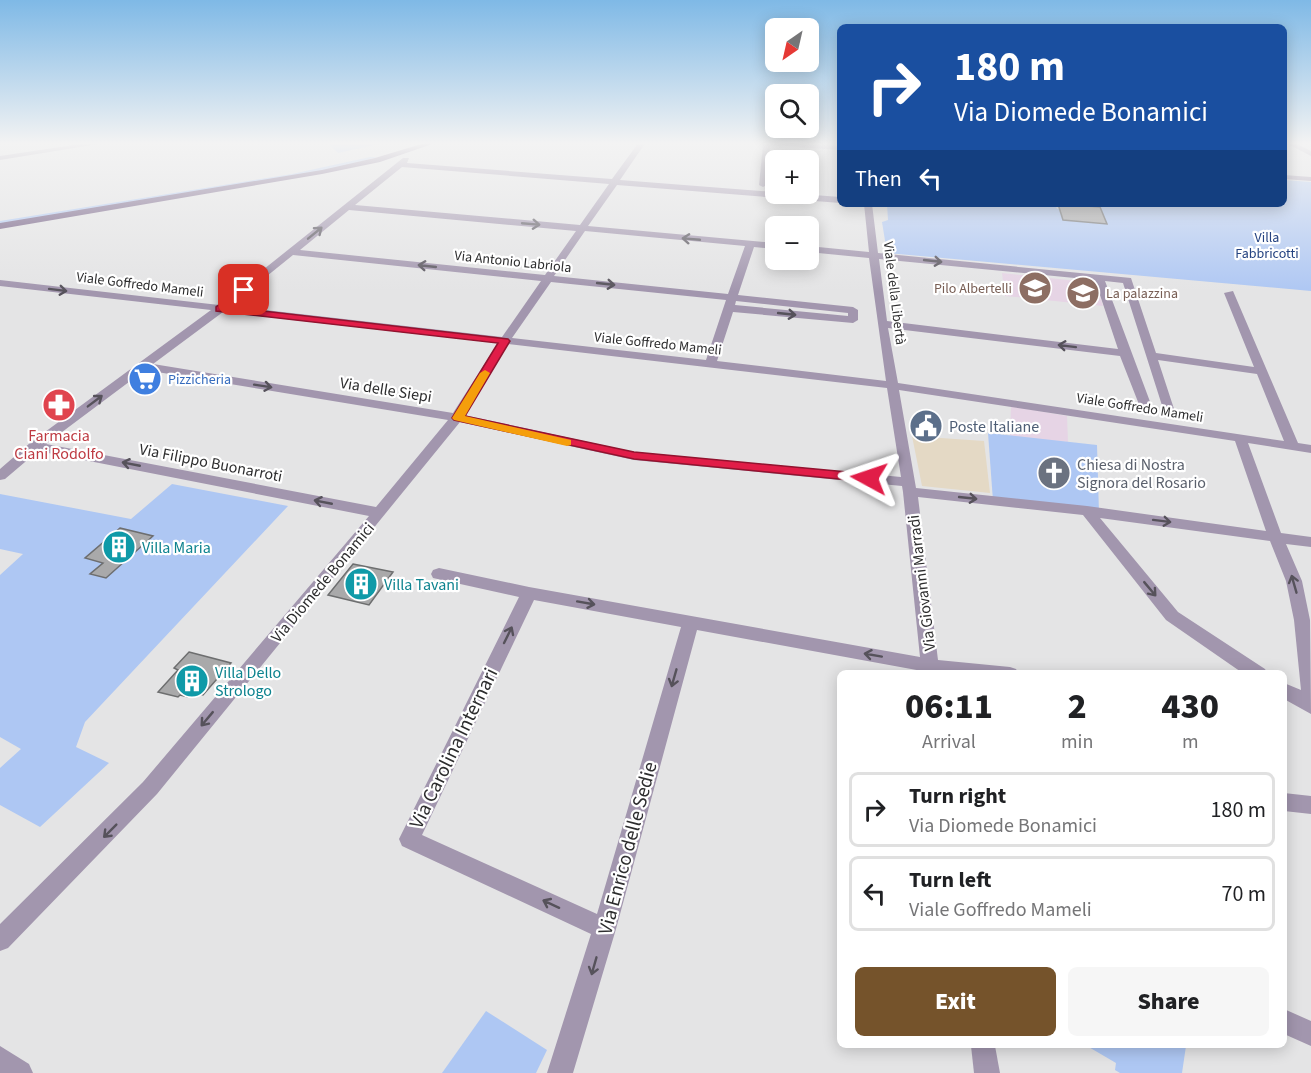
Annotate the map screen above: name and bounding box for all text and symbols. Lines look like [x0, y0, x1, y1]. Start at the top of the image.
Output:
north arrow [765, 18, 819, 72]
map controls [765, 18, 819, 270]
text: 180 m [954, 37, 1065, 97]
icon: right [855, 48, 933, 126]
button: search [765, 84, 819, 138]
text: Via Diomede Bonamici [954, 93, 1208, 132]
button: + [765, 150, 819, 204]
icon: left [914, 162, 947, 195]
text: Then [855, 163, 902, 195]
button: − [765, 216, 819, 270]
one-way arrow [521, 219, 541, 230]
one-way arrow [306, 227, 322, 240]
park label: Villa Fabbricotti [1235, 228, 1299, 264]
one-way arrow [682, 233, 702, 244]
street label: Viale della Libertà [878, 240, 910, 346]
street label: Via Antonio Labriola [453, 246, 572, 278]
one-way arrow [922, 256, 942, 267]
one-way arrow [417, 260, 437, 271]
pin [218, 264, 269, 315]
street label: Viale Goffredo Mameli [75, 267, 205, 303]
school or university icon: Pilo Albertelli [1017, 270, 1053, 306]
icon: arrive [227, 273, 260, 306]
school or university icon: La palazzina [1065, 275, 1101, 311]
one-way arrow [595, 279, 615, 290]
place label: Pilo Albertelli [934, 279, 1012, 299]
place label: La palazzina [1106, 284, 1178, 304]
one-way arrow [48, 285, 68, 296]
one-way arrow [776, 309, 796, 320]
street label: Viale Goffredo Mameli [593, 327, 723, 361]
one-way arrow [1057, 340, 1077, 351]
supermarket icon: Pizzicheria [127, 361, 163, 397]
place label: Pizzicheria [168, 370, 231, 390]
street label: Via delle Siepi [338, 372, 433, 408]
one-way arrow [253, 380, 272, 391]
pharmacy icon: Farmacia Ciani Rodolfo [41, 387, 77, 423]
street label: Viale Goffredo Mameli [1075, 388, 1205, 428]
one-way arrow [87, 395, 103, 407]
public building icon: Poste Italiane [908, 408, 944, 444]
place label: Poste Italiane [949, 416, 1039, 438]
place label: Farmacia Ciani Rodolfo [14, 425, 104, 465]
street label: Via Filippo Buonarroti [137, 438, 284, 488]
position arrow [837, 446, 901, 510]
place label: Chiesa di Nostra Signora del Rosario [1077, 454, 1206, 494]
church icon: Chiesa di Nostra Signora del Rosario [1036, 455, 1072, 491]
one-way arrow [122, 458, 142, 469]
one-way arrow [958, 493, 978, 504]
one-way arrow [313, 496, 333, 507]
street label: Via Giovanni Marradi [903, 514, 941, 652]
one-way arrow [1151, 516, 1171, 527]
street label: Via Diomede Bonamici [266, 518, 380, 647]
building icon: Villa Maria [101, 529, 137, 565]
place label: Villa Maria [142, 537, 211, 559]
building icon: Villa Tavani [343, 566, 379, 602]
place label: Villa Tavani [384, 574, 459, 596]
one-way arrow [1288, 575, 1300, 594]
one-way arrow [1143, 581, 1157, 596]
one-way arrow [576, 598, 596, 609]
one-way arrow [503, 627, 515, 645]
one-way arrow [864, 649, 883, 660]
place label: Villa Dello Strologo [215, 662, 281, 702]
building icon: Villa Dello Strologo [174, 663, 210, 699]
street label: Via Carolina Internari [403, 663, 505, 834]
one-way arrow [668, 668, 680, 687]
text: 06:11 [905, 681, 993, 732]
text: 2 [1068, 681, 1087, 732]
text: 430 [1161, 681, 1219, 732]
one-way arrow [201, 711, 214, 727]
text: Arrival [922, 728, 976, 756]
text: min [1061, 728, 1093, 756]
text: m [1182, 728, 1198, 756]
street label: Via Enrico delle Sedie [591, 759, 665, 938]
text: Turn right [909, 780, 1006, 812]
icon: right [858, 793, 891, 826]
text: 180 m [1211, 794, 1266, 826]
text: Via Diomede Bonamici [909, 812, 1097, 840]
one-way arrow [103, 824, 118, 838]
text: Turn left [909, 864, 991, 896]
icon: left [858, 877, 891, 910]
text: 70 m [1221, 878, 1266, 910]
text: Viale Goffredo Mameli [909, 896, 1092, 924]
one-way arrow [543, 898, 561, 910]
one-way arrow [588, 957, 599, 976]
button: Exit [855, 967, 1056, 1036]
button: Share [1068, 967, 1269, 1036]

